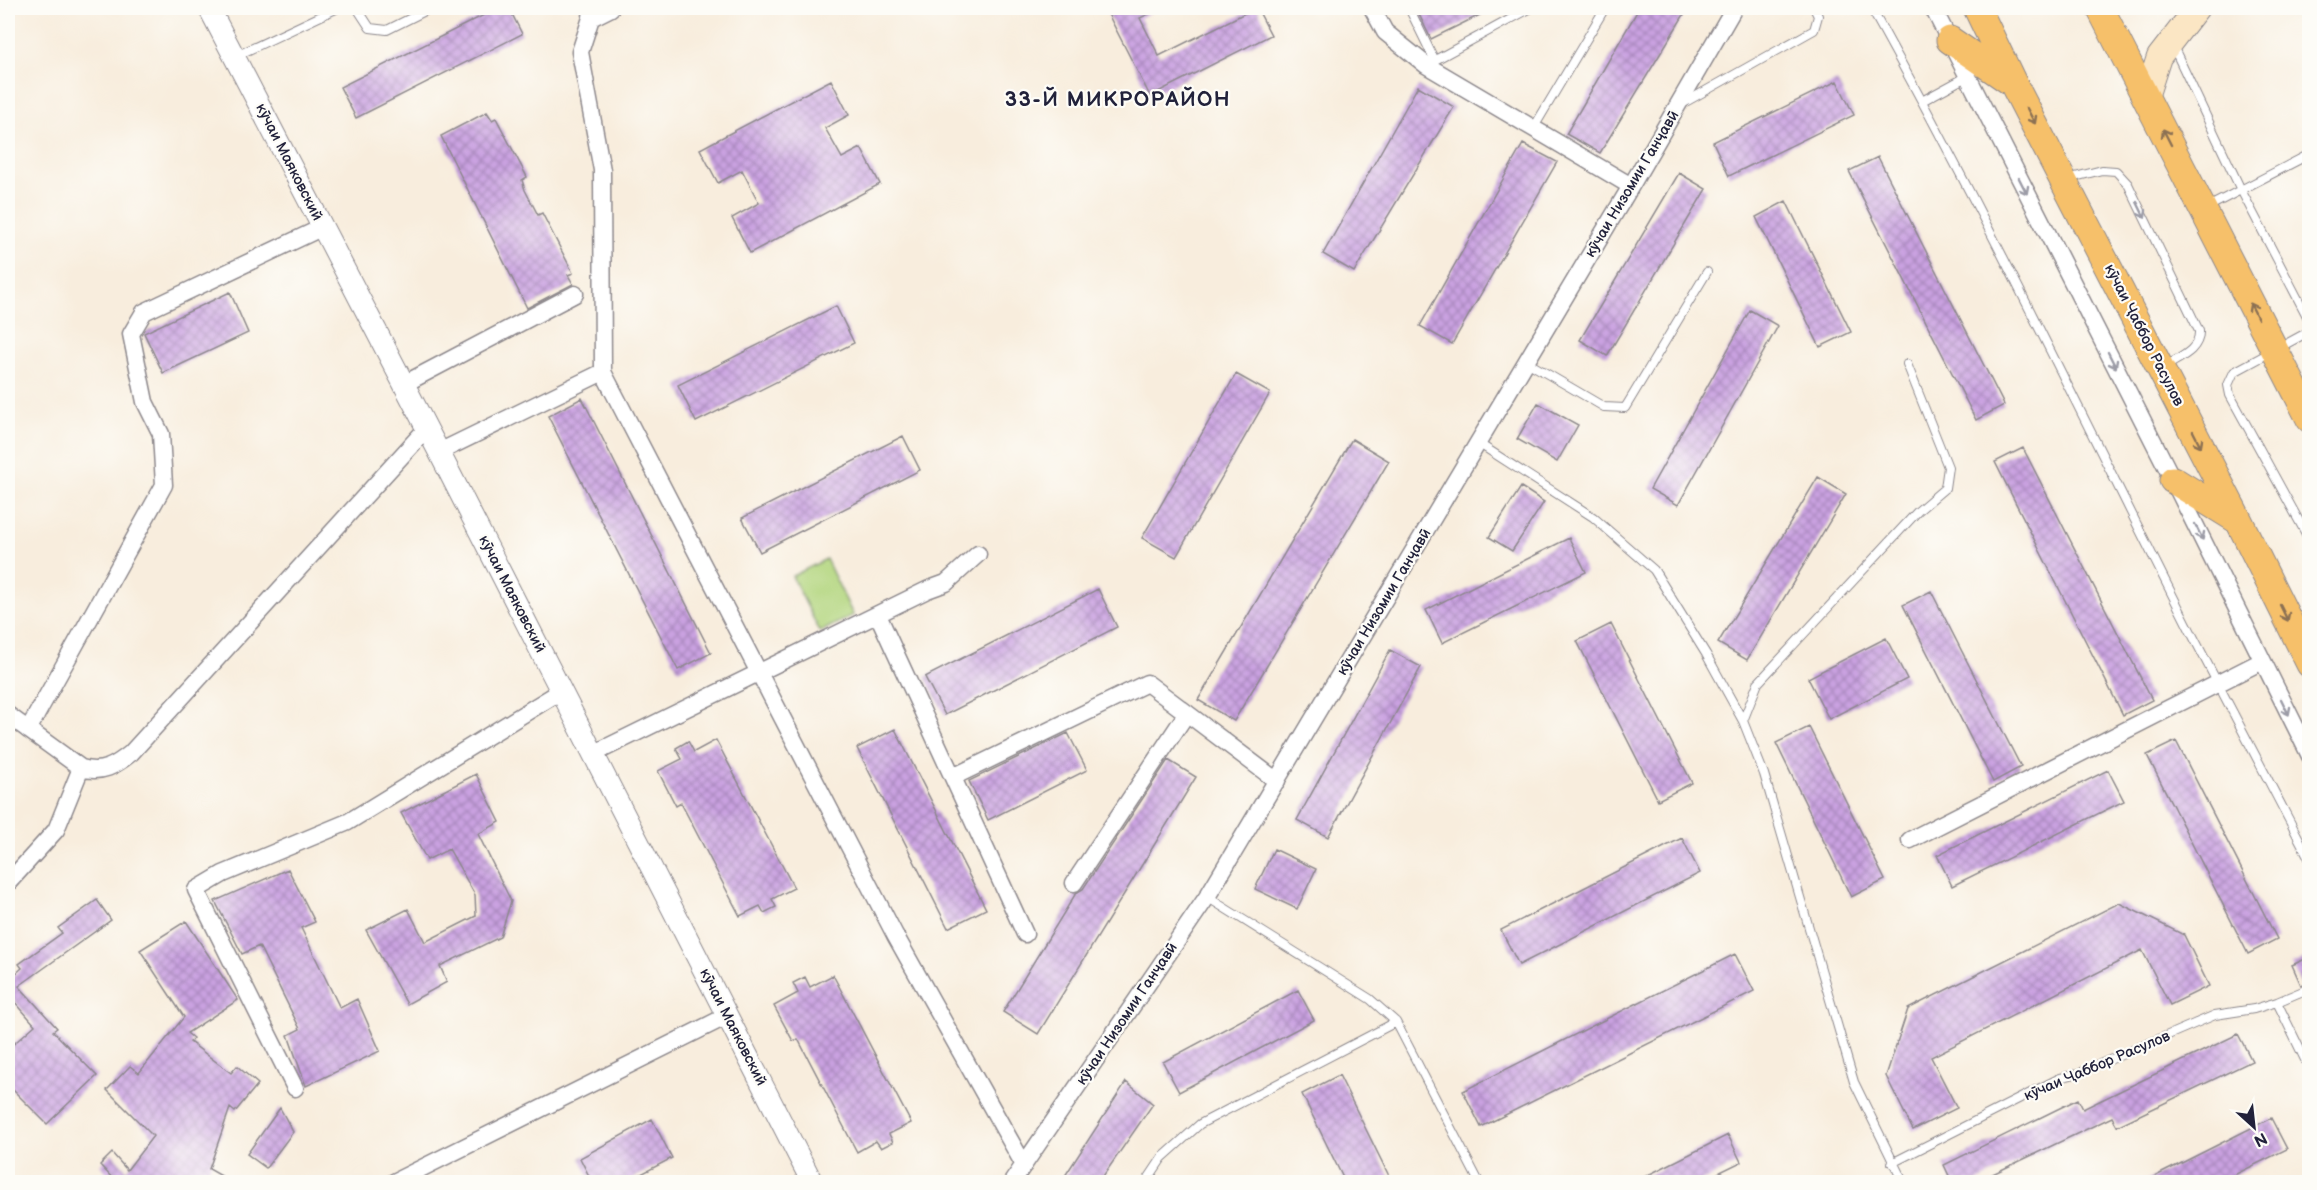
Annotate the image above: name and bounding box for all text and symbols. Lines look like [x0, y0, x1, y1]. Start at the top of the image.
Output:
district label: 33-Й МИКРОРАЙОН [1005, 86, 1231, 112]
street label: кӯчаи Маяковский [251, 100, 327, 224]
street label: кӯчаи Низомии Ганҷавӣ [1581, 107, 1683, 261]
one-way arrow [2026, 107, 2037, 125]
one-way arrow [2161, 128, 2172, 146]
one-way arrow [2018, 177, 2030, 195]
one-way arrow [2136, 201, 2147, 219]
street label: кӯчаи Ҷаббор Расулов [2100, 261, 2188, 409]
one-way arrow [2248, 302, 2260, 320]
one-way arrow [2106, 351, 2118, 368]
one-way arrow [2192, 429, 2204, 447]
one-way arrow [2193, 523, 2205, 541]
street label: кӯчаи Низомии Ганҷавӣ [1333, 525, 1435, 679]
street label: кӯчаи Маяковский [474, 532, 550, 656]
one-way arrow [2279, 604, 2291, 622]
one-way arrow [2280, 697, 2291, 715]
street label: кӯчаи Низомии Ганҷавӣ [1072, 939, 1182, 1089]
street label: кӯчаи Маяковский [695, 965, 771, 1089]
street label: кӯчаи Ҷаббор Расулов [2021, 1027, 2173, 1105]
north arrow [2224, 1097, 2284, 1157]
text: N [2250, 1128, 2270, 1150]

